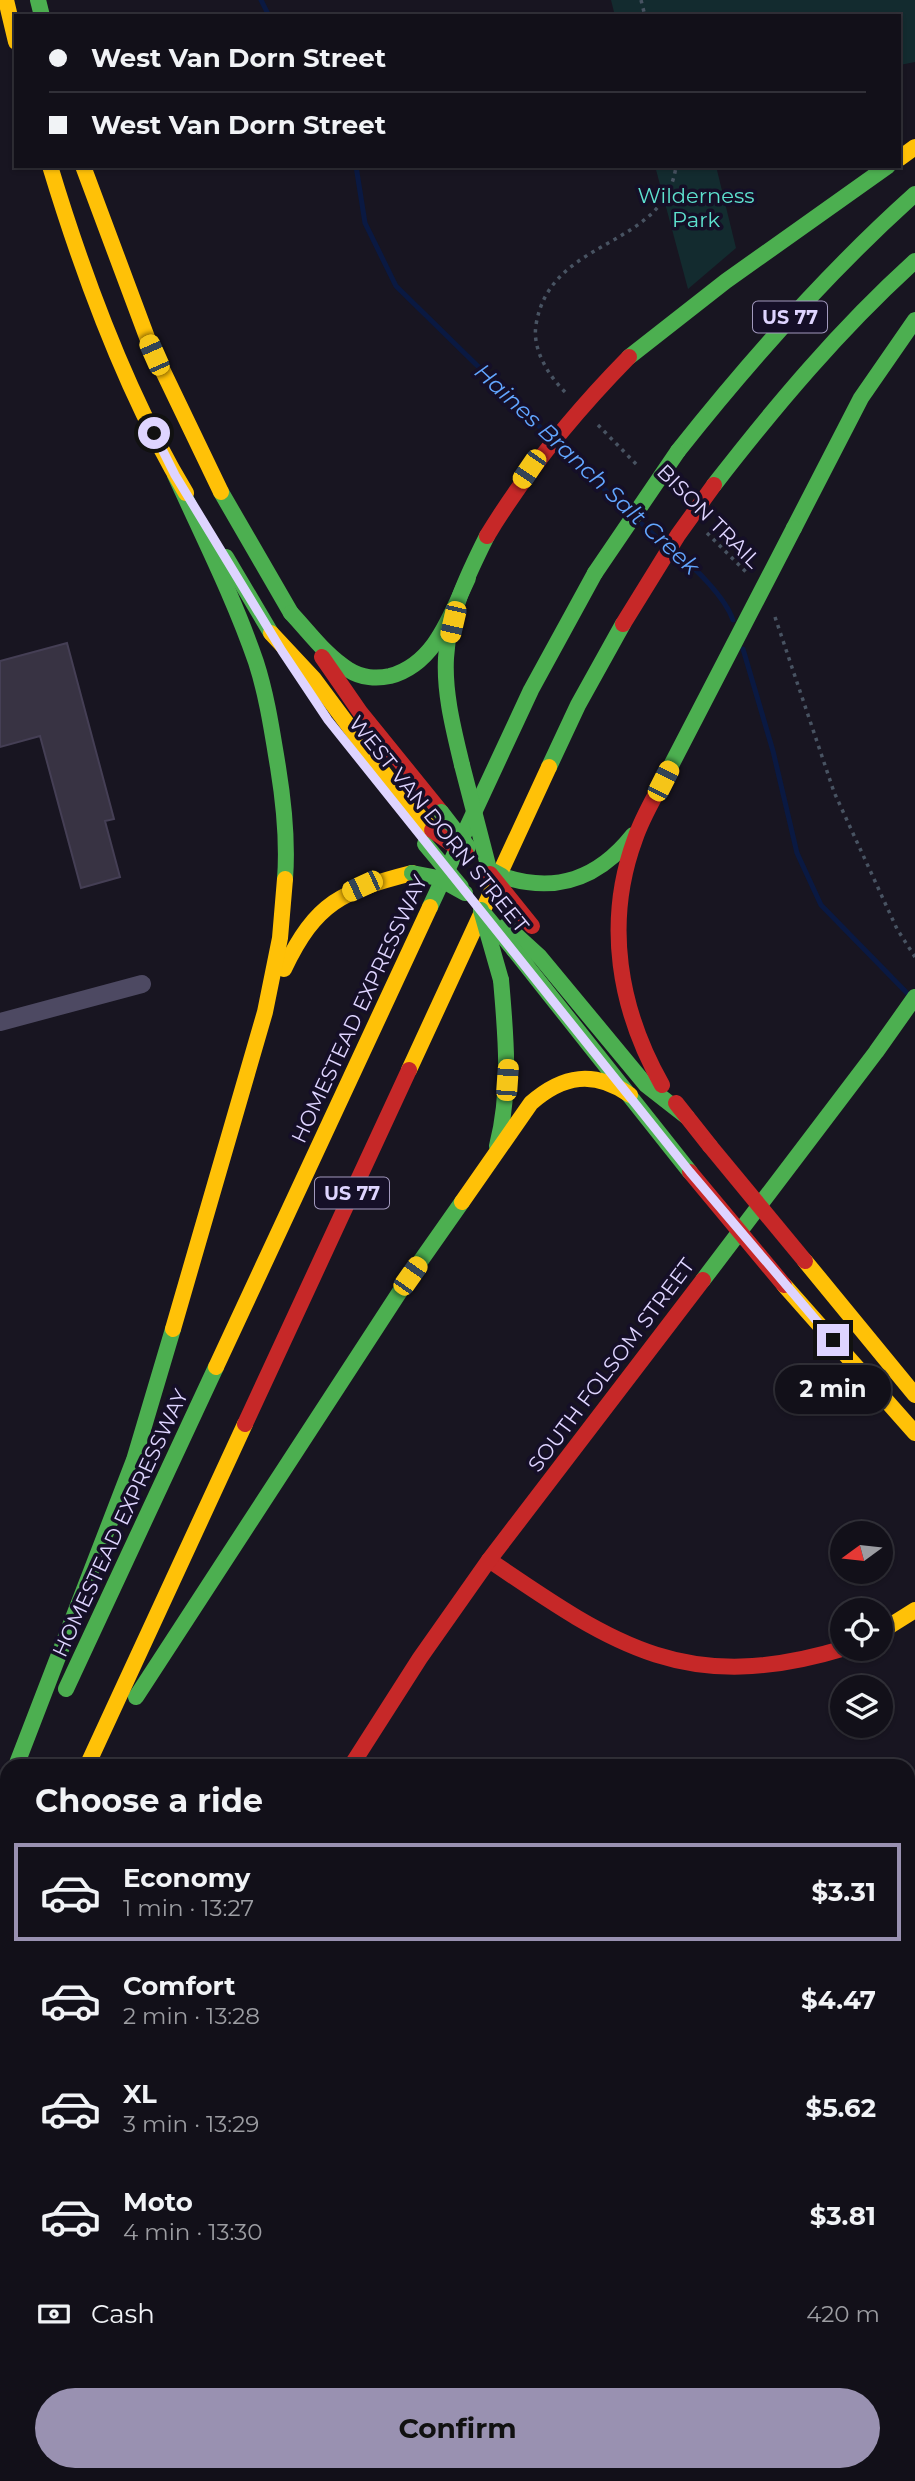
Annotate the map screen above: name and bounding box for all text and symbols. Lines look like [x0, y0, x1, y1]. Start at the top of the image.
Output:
text: West Van Dorn Street [91, 42, 386, 74]
text: West Van Dorn Street [91, 109, 386, 141]
park label: Wilderness Park [638, 183, 754, 232]
road number: US 77 [753, 302, 827, 332]
car [136, 332, 173, 378]
water label: Haines Branch Salt Creek [469, 357, 706, 581]
route start [138, 417, 170, 449]
car [509, 446, 550, 492]
street label: BISON TRAIL [652, 459, 766, 573]
car [439, 599, 468, 645]
street label: WEST VAN DORN STREET [344, 711, 534, 937]
car [645, 758, 682, 804]
car [339, 868, 386, 904]
street label: HOMESTEAD EXPRESSWAY [286, 871, 432, 1147]
car [496, 1058, 519, 1102]
road number: US 77 [315, 1177, 389, 1208]
car [390, 1253, 431, 1299]
street label: SOUTH FOLSOM STREET [523, 1253, 699, 1477]
route end [817, 1324, 849, 1356]
callout: 2 min [775, 1364, 891, 1414]
text: 2 min [799, 1375, 867, 1403]
street label: HOMESTEAD EXPRESSWAY [47, 1385, 193, 1661]
north arrow [830, 1521, 892, 1584]
map controls [830, 1521, 893, 1738]
button: locate [830, 1598, 893, 1661]
button: layers [830, 1675, 893, 1738]
text: Choose a ride [35, 1781, 263, 1820]
icon: car [39, 1861, 102, 1924]
text: Economy [123, 1862, 250, 1894]
text: $3.31 [811, 1876, 876, 1908]
text: 1 min · 13:27 [123, 1894, 254, 1922]
icon: car [39, 1969, 102, 2032]
text: Comfort [123, 1970, 235, 2002]
text: $4.47 [801, 1984, 876, 2016]
text: 2 min · 13:28 [123, 2002, 260, 2030]
icon: car [39, 2077, 102, 2140]
text: XL [123, 2078, 157, 2110]
text: $5.62 [806, 2092, 876, 2124]
text: 3 min · 13:29 [123, 2110, 259, 2138]
icon: car [39, 2185, 102, 2248]
text: Moto [123, 2186, 193, 2218]
text: $3.81 [810, 2200, 876, 2232]
text: 4 min · 13:30 [123, 2218, 263, 2246]
icon: cash [35, 2295, 73, 2333]
text: Cash [91, 2298, 155, 2330]
text: 420 m [806, 2300, 880, 2328]
button: Confirm [35, 2388, 880, 2468]

